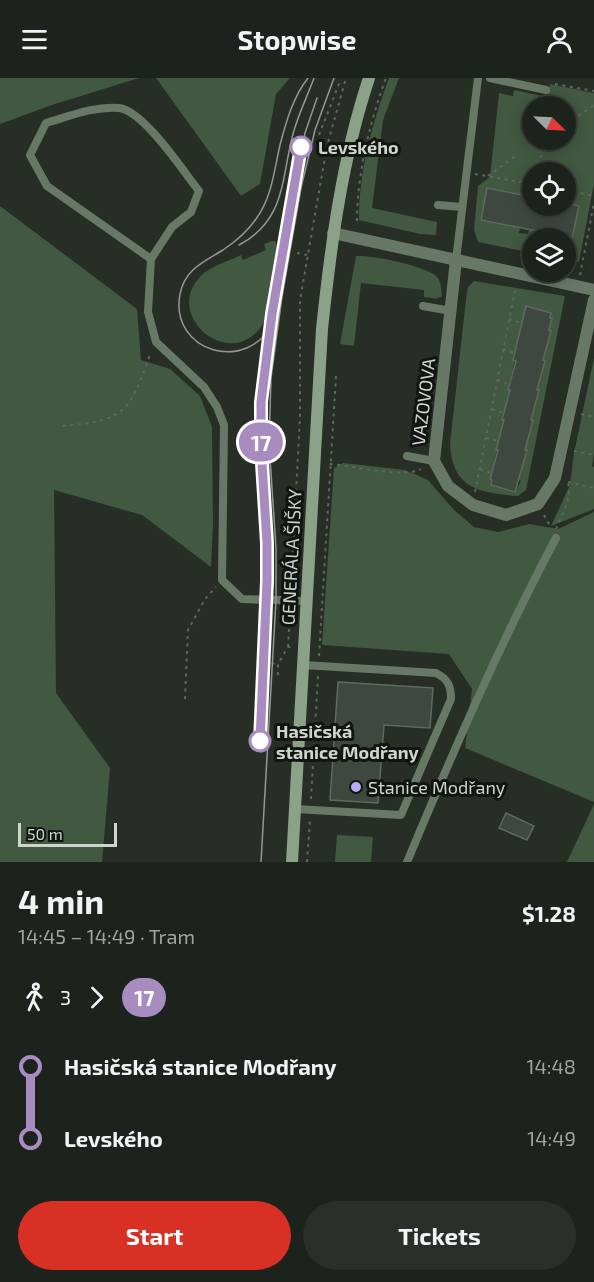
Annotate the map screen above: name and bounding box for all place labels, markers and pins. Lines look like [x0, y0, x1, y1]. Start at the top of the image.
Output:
marker: Levského [290, 136, 312, 158]
place label: Levského [318, 136, 399, 158]
place label: Hasičská stanice Modřany [276, 720, 420, 763]
marker: Hasičská stanice Modřany [249, 730, 271, 752]
place label: Stanice Modřany [368, 776, 506, 798]
marker: Stanice Modřany [349, 780, 363, 794]

